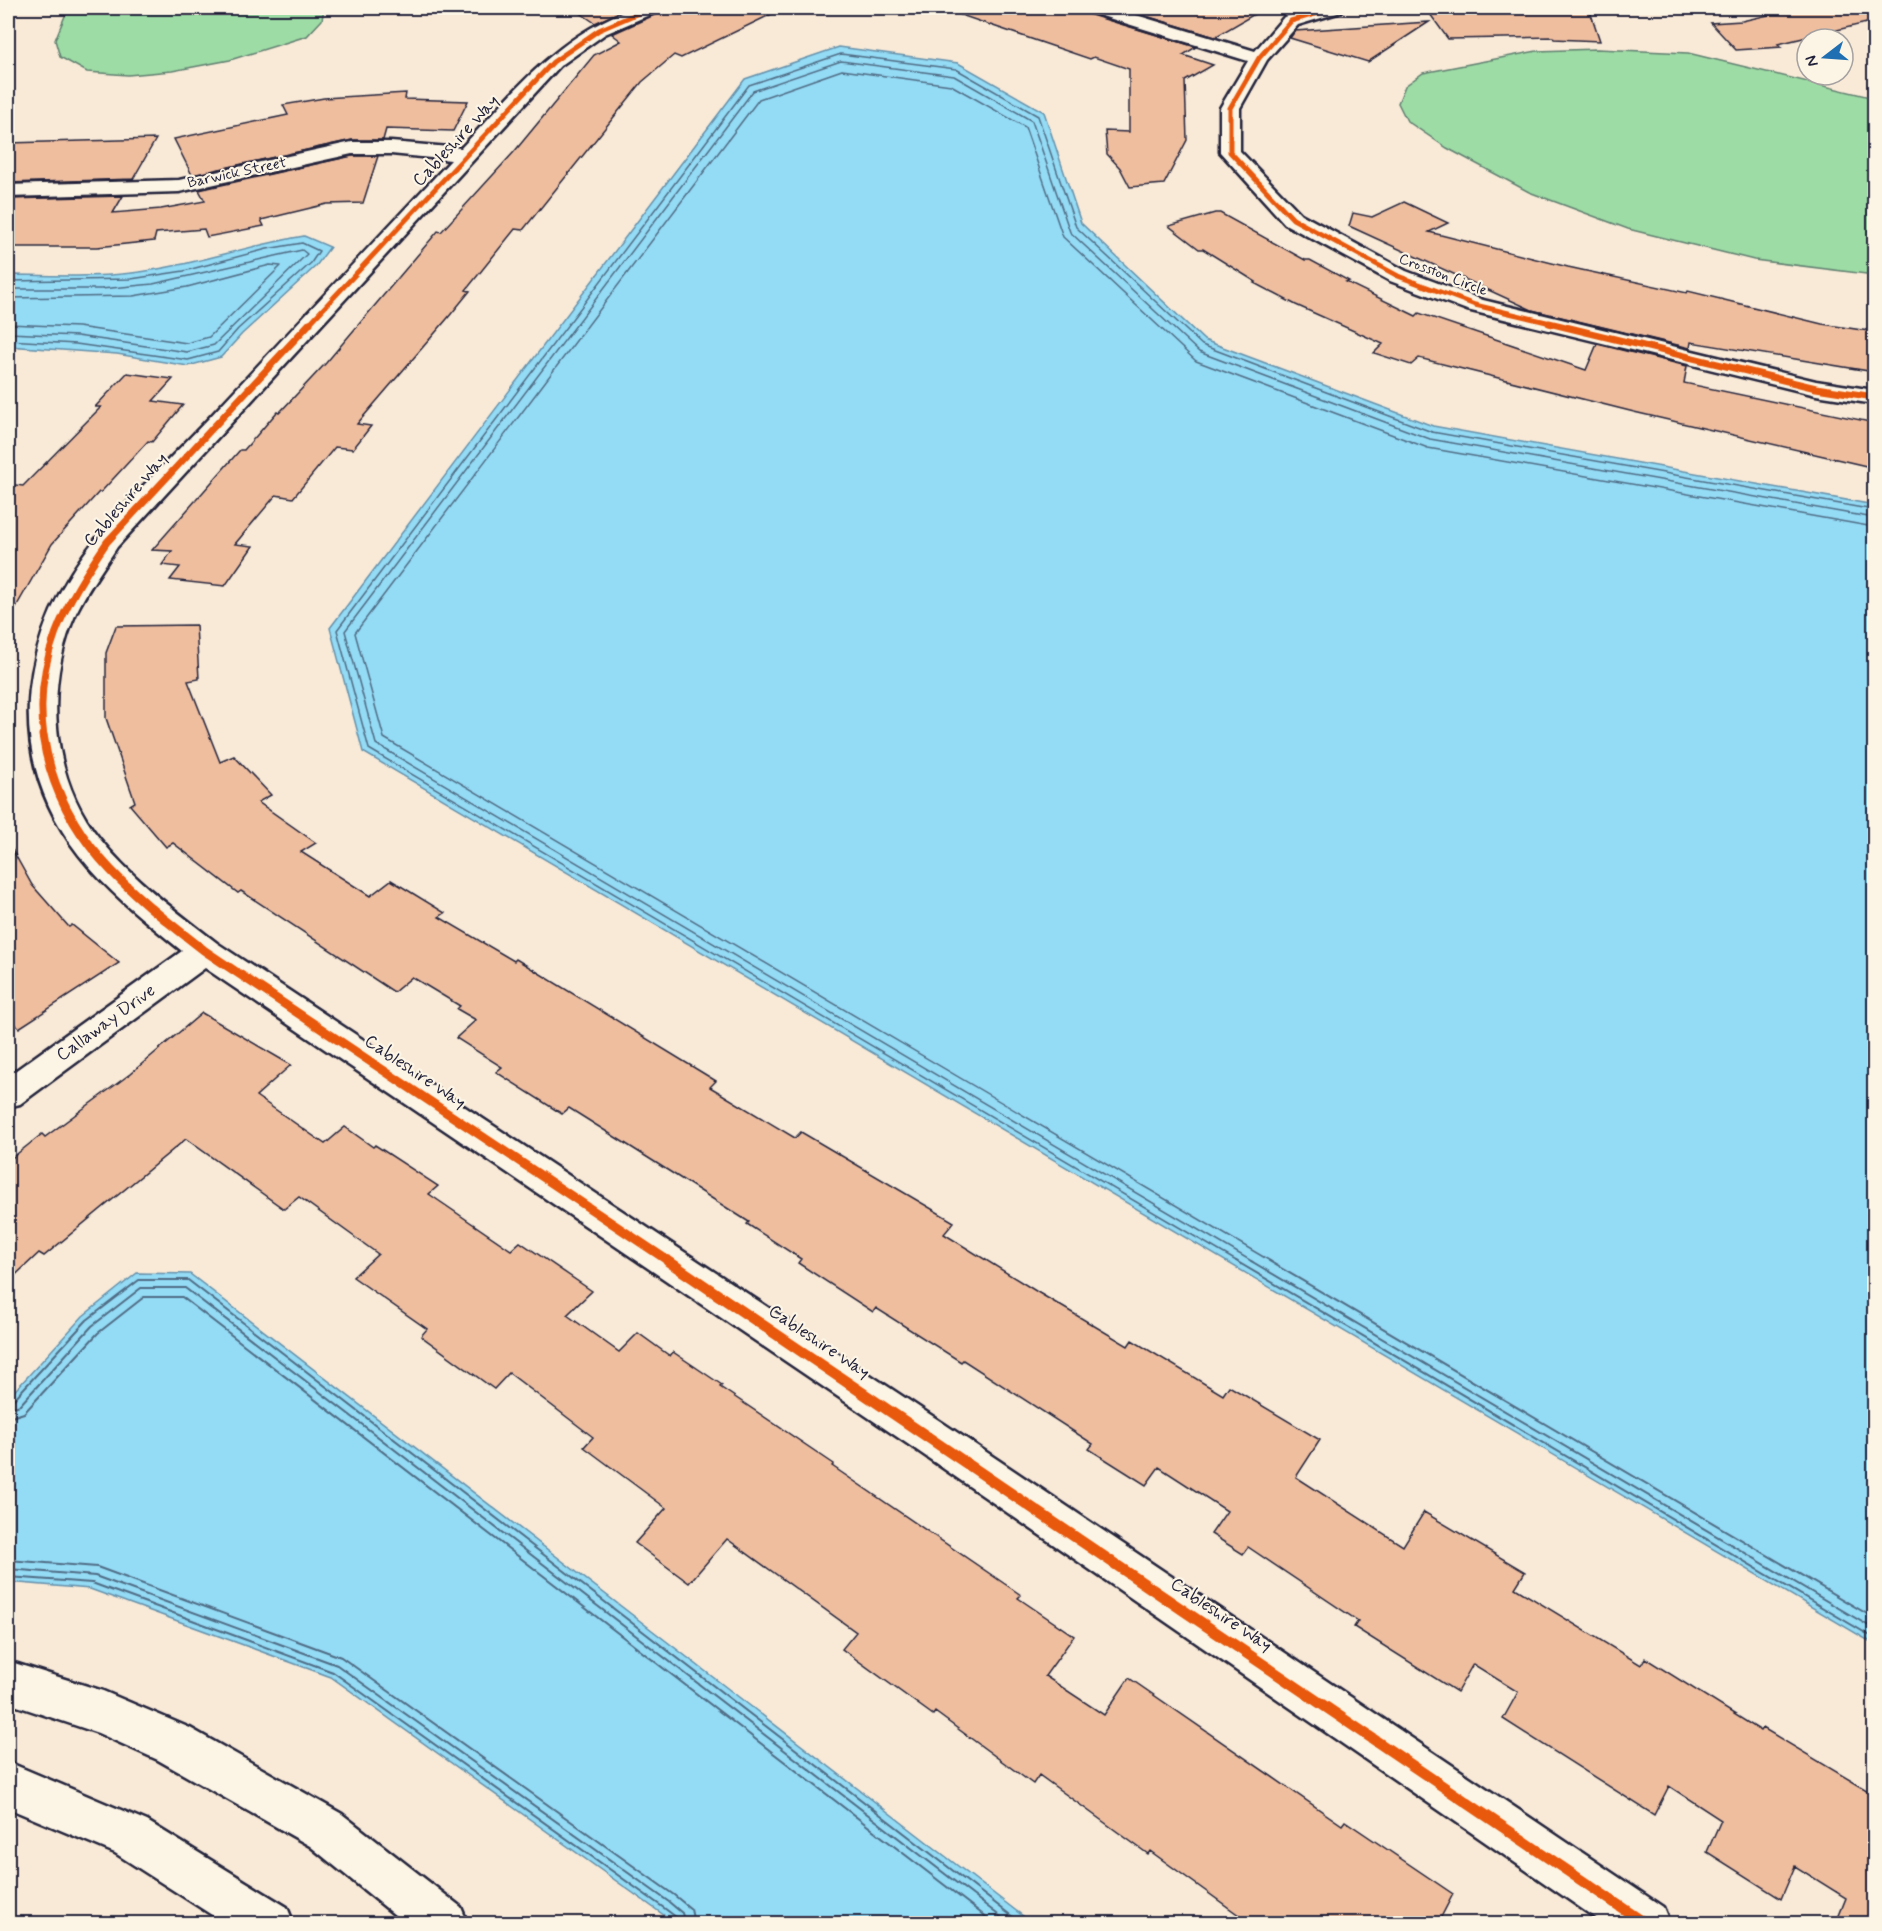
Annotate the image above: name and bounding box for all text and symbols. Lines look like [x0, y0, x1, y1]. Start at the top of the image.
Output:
north arrow [1795, 27, 1855, 87]
text: N [1800, 53, 1824, 69]
street label: Cableshire Way [407, 90, 505, 192]
street label: Barwick Street [185, 153, 289, 193]
street label: Crosston Circle [1396, 249, 1490, 301]
street label: Cableshire Way [78, 448, 174, 552]
street label: Callaway Drive [52, 979, 160, 1067]
street label: Cableshire Way [360, 1029, 470, 1115]
street label: Cableshire Way [764, 1299, 874, 1385]
street label: Cableshire Way [1166, 1572, 1276, 1658]

